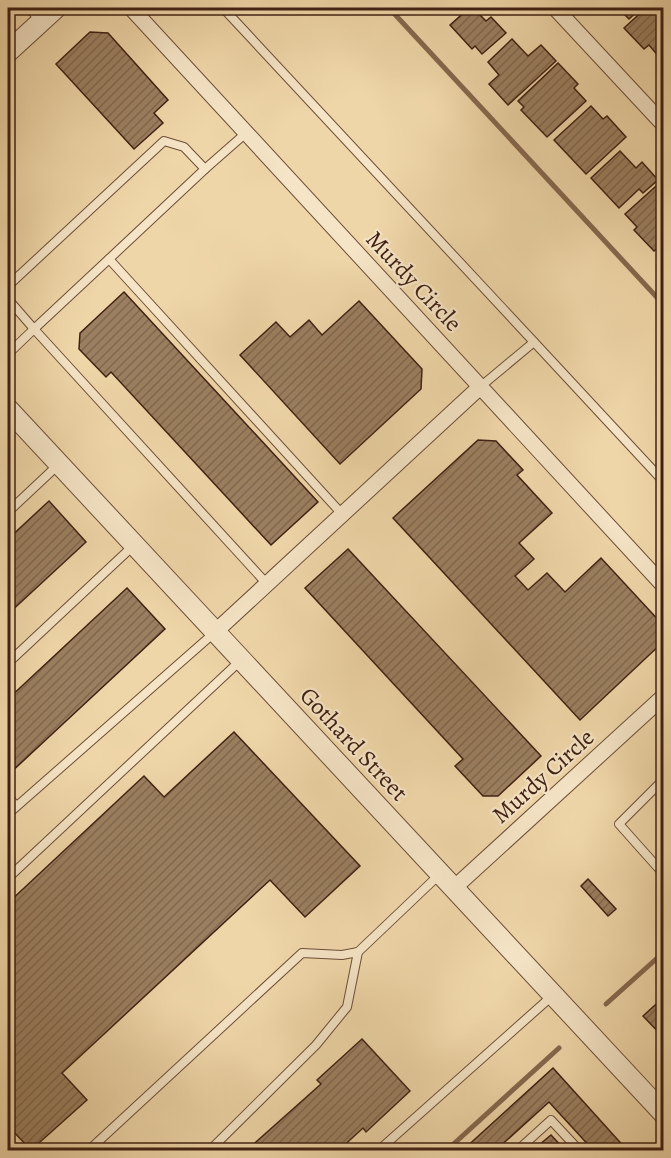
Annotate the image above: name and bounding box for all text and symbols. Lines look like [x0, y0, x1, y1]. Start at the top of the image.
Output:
street label: Murdy Circle [359, 224, 469, 338]
street label: Gothard Street [293, 680, 415, 808]
street label: Murdy Circle [485, 722, 601, 830]

